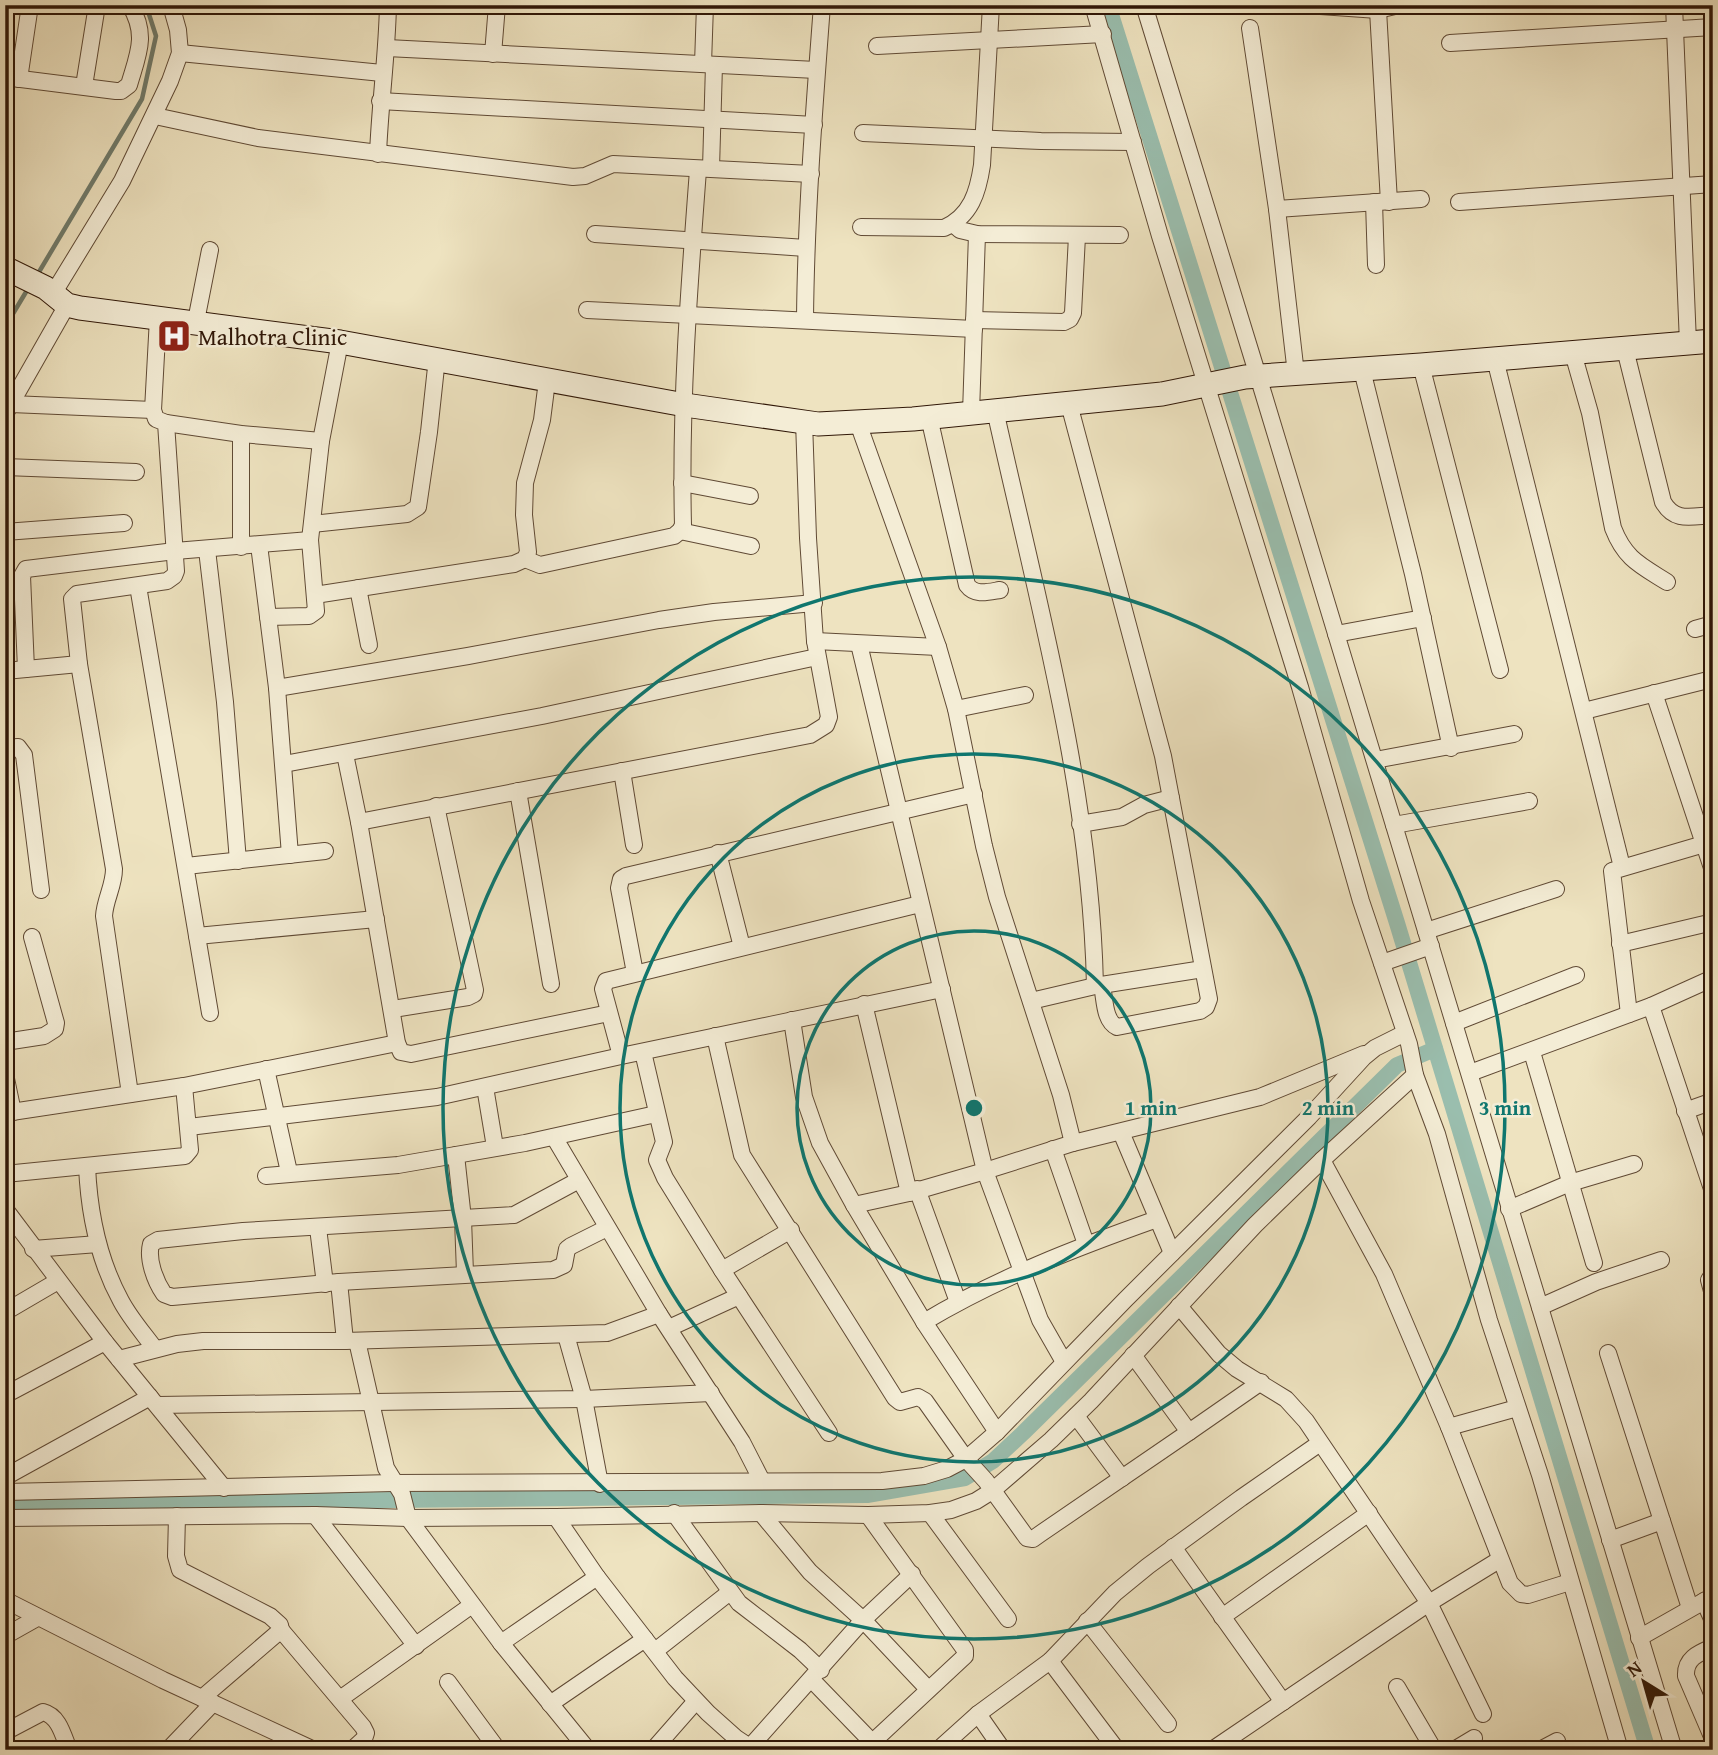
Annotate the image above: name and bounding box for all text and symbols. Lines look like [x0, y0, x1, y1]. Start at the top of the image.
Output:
hospital icon: Malhotra Clinic [155, 317, 193, 355]
place label: Malhotra Clinic [198, 320, 347, 353]
text: 1 min [1125, 1092, 1178, 1123]
text: 2 min [1302, 1092, 1355, 1123]
text: 3 min [1479, 1092, 1532, 1123]
centre of rings [962, 1096, 986, 1120]
north arrow [1610, 1646, 1680, 1716]
text: N [1620, 1653, 1648, 1683]

